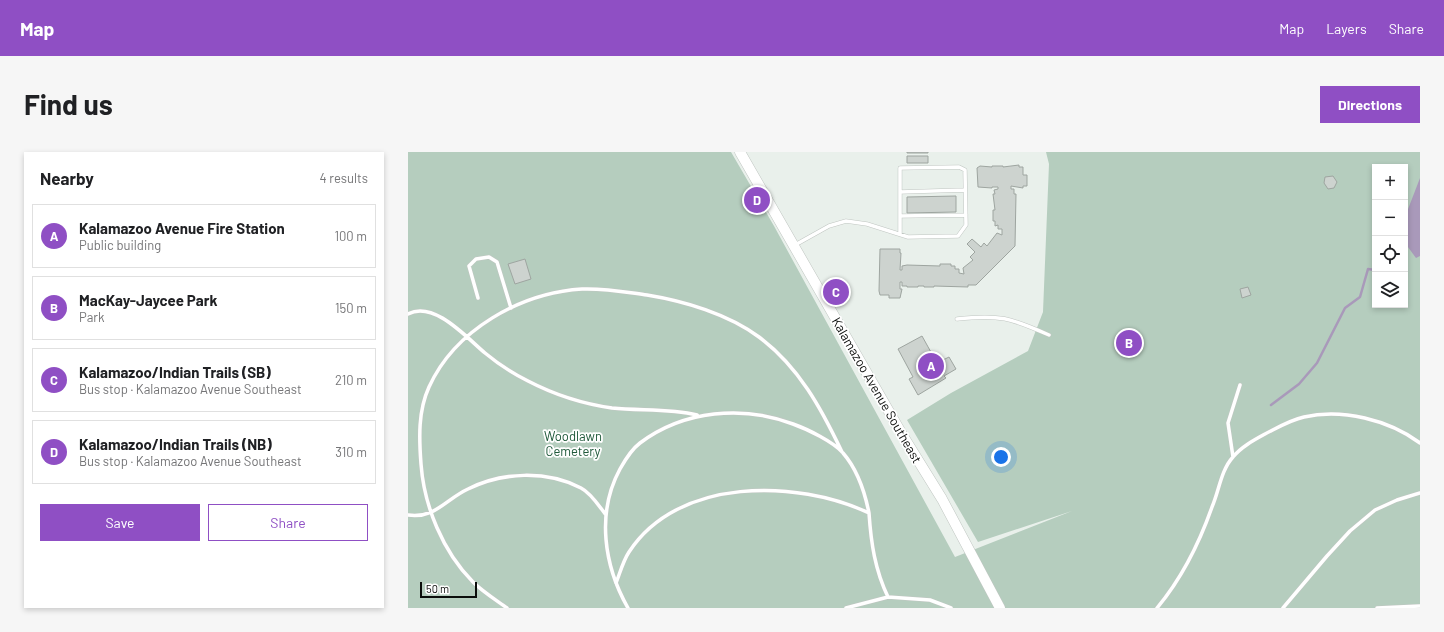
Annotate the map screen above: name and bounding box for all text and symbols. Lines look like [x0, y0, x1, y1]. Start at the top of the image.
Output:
text: Map [20, 17, 54, 40]
text: Map [1279, 20, 1304, 37]
text: Layers [1326, 20, 1367, 37]
text: Share [1389, 20, 1424, 37]
button: Directions [1320, 86, 1420, 123]
text: Find us [24, 87, 113, 121]
map controls [1372, 164, 1408, 308]
button: + [1372, 164, 1408, 200]
text: Nearby [40, 168, 94, 188]
text: 4 results [320, 170, 368, 186]
pin: D [744, 185, 770, 215]
button: − [1372, 200, 1408, 236]
text: Kalamazoo Avenue Fire Station [79, 219, 285, 237]
text: A [50, 228, 58, 244]
text: 100 m [334, 228, 367, 244]
button: locate [1372, 236, 1408, 272]
text: Public building [79, 237, 161, 253]
button: layers [1372, 272, 1408, 308]
pin: C [823, 277, 849, 307]
text: MacKay-Jaycee Park [79, 291, 217, 309]
text: B [50, 300, 58, 316]
text: 150 m [335, 300, 367, 316]
text: Park [79, 309, 105, 325]
street label: Kalamazoo Avenue Southeast [829, 314, 925, 466]
pin: B [1116, 328, 1142, 358]
pin: A [918, 351, 944, 381]
text: Kalamazoo/Indian Trails (SB) [79, 363, 271, 381]
text: C [50, 372, 58, 388]
text: 210 m [335, 372, 367, 388]
text: Bus stop · Kalamazoo Avenue Southeast [79, 381, 302, 397]
park label: Woodlawn Cemetery [544, 428, 602, 459]
text: Kalamazoo/Indian Trails (NB) [79, 435, 272, 453]
text: D [50, 444, 58, 460]
text: 310 m [335, 444, 367, 460]
your location [991, 447, 1011, 467]
text: Bus stop · Kalamazoo Avenue Southeast [79, 453, 302, 469]
button: Save [40, 504, 200, 541]
button: Share [208, 504, 368, 541]
scale bar [420, 580, 477, 599]
text: 50 m [426, 582, 449, 595]

